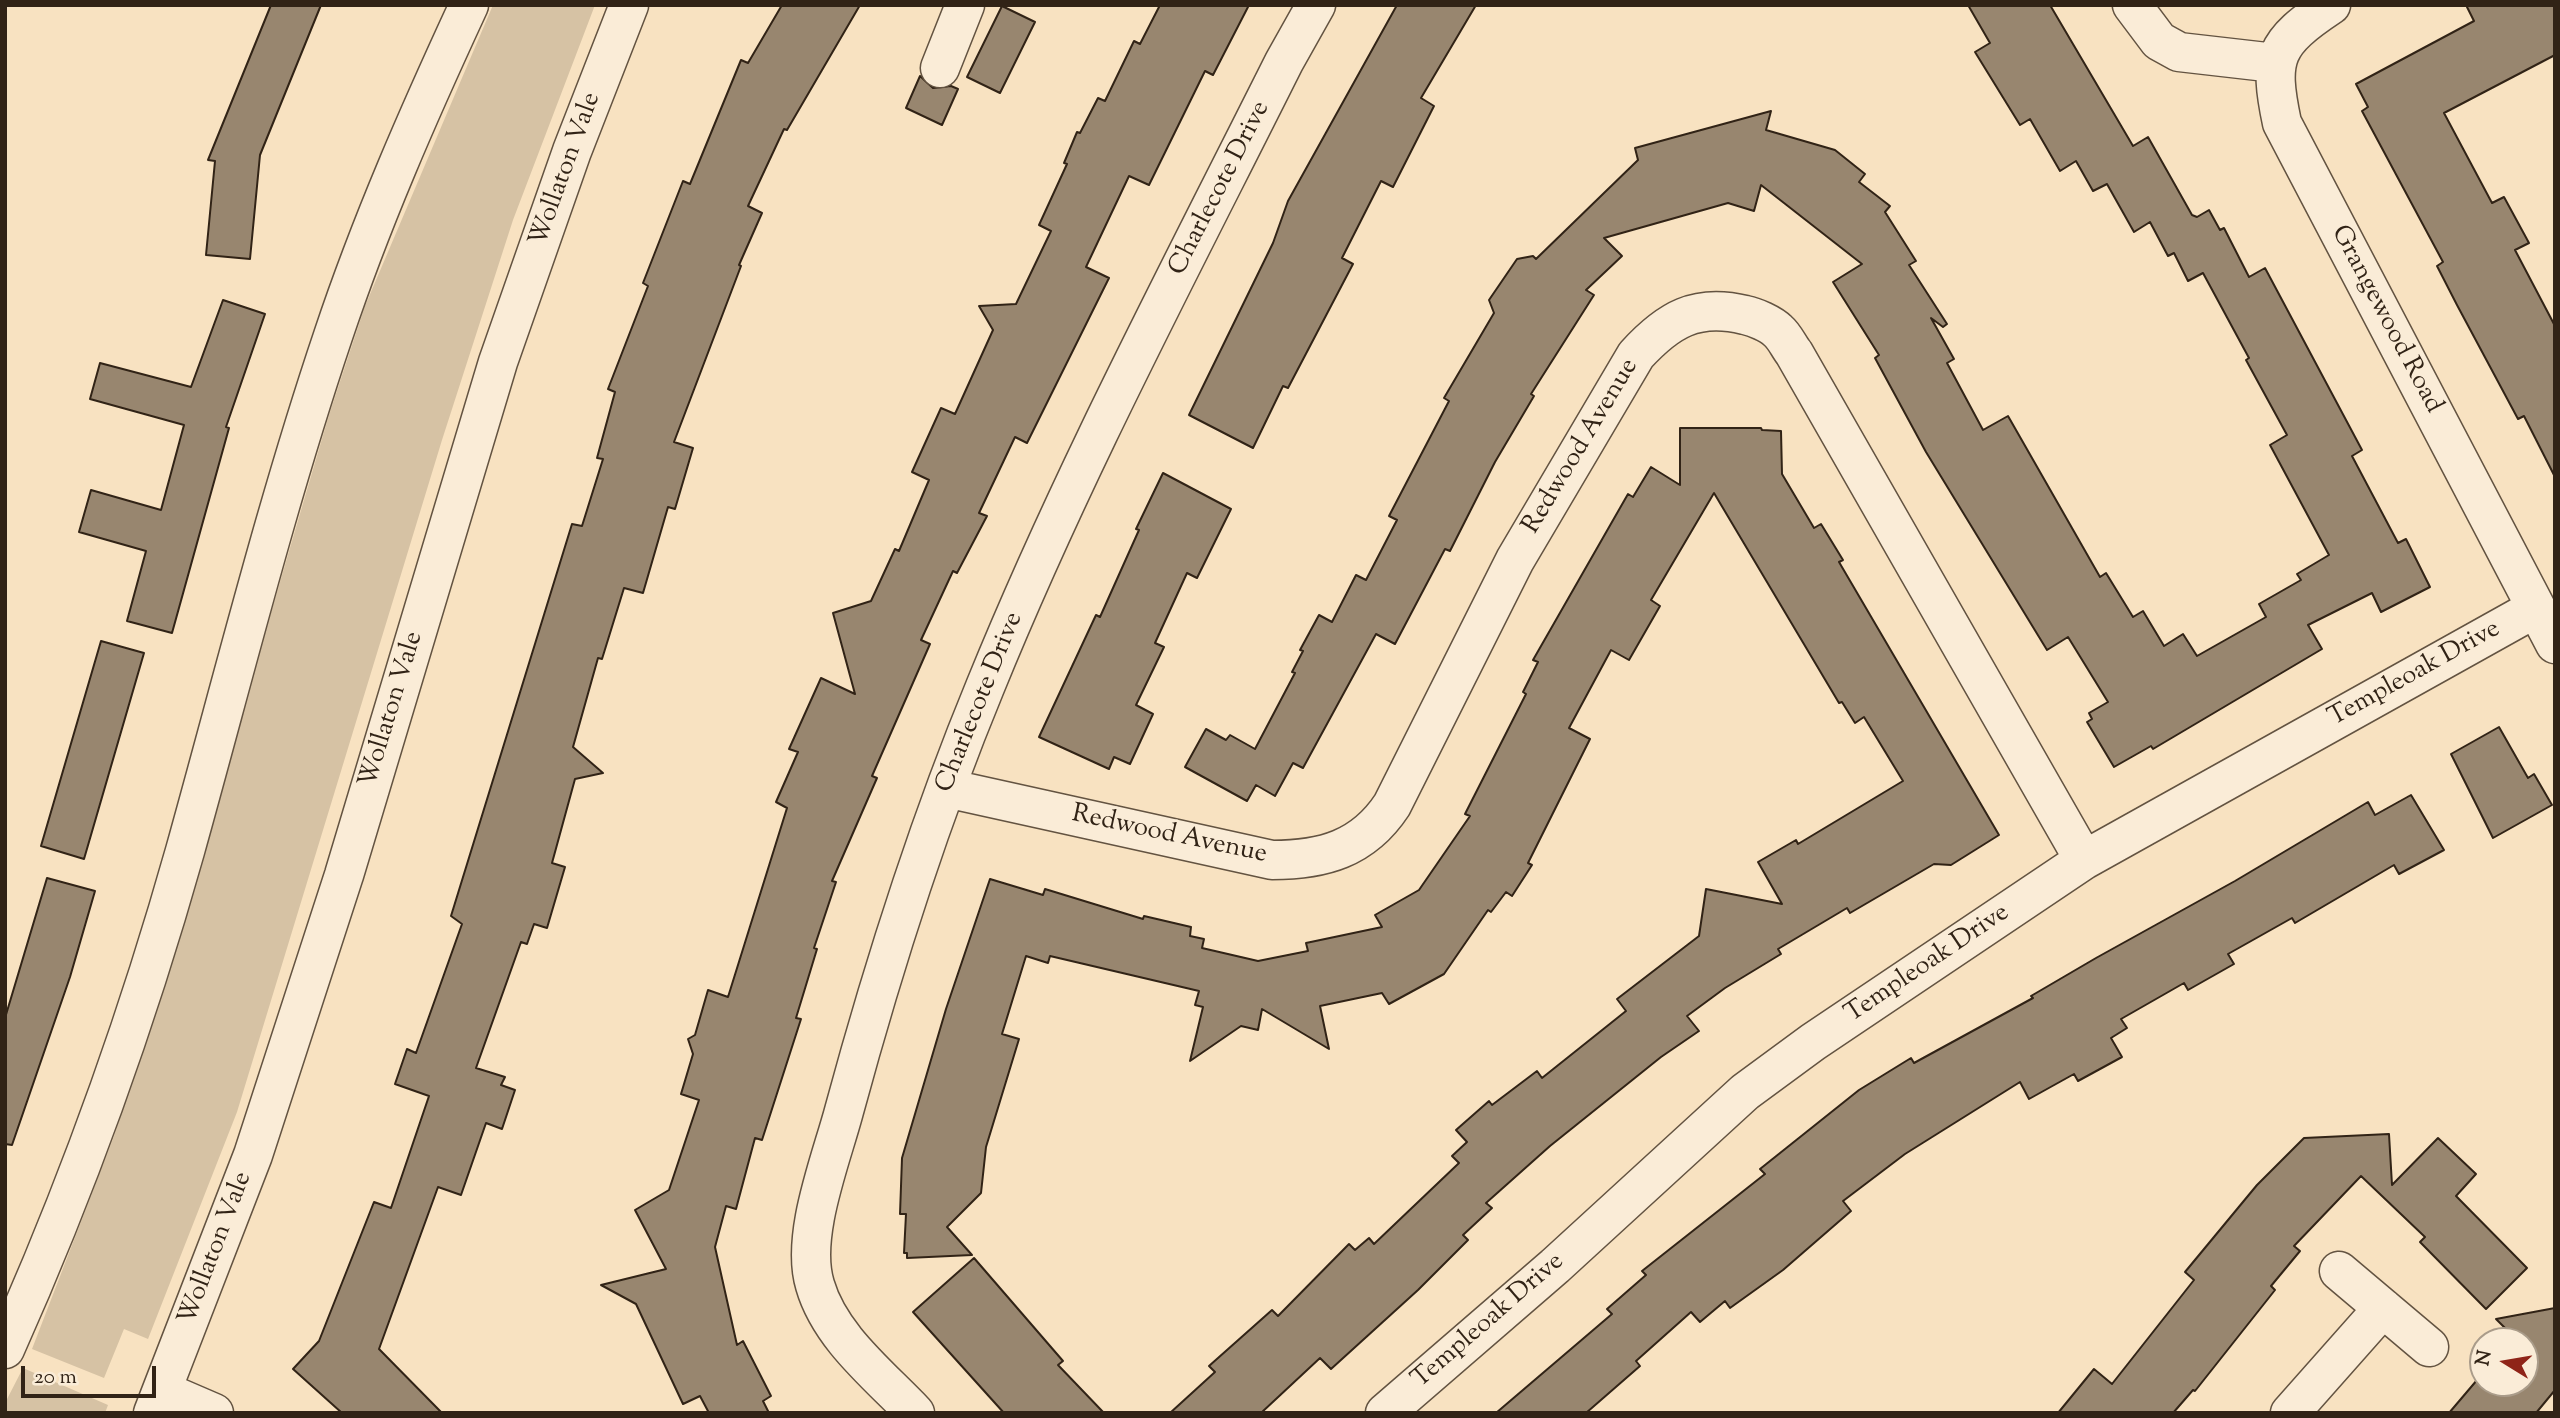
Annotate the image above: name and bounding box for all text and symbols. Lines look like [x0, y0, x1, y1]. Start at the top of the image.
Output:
street label: Wollaton Vale [525, 89, 609, 251]
street label: Charlecote Drive [1164, 97, 1278, 281]
street label: Grangewood Road [2322, 221, 2448, 419]
street label: Redwood Avenue [1517, 354, 1647, 540]
street label: Charlecote Drive [931, 608, 1031, 798]
street label: Templeoak Drive [2324, 615, 2506, 735]
street label: Wollaton Vale [355, 628, 431, 792]
street label: Redwood Avenue [1069, 800, 1269, 872]
street label: Templeoak Drive [1840, 899, 2016, 1031]
street label: Wollaton Vale [174, 1168, 260, 1330]
street label: Templeoak Drive [1407, 1247, 1571, 1397]
north arrow [2469, 1327, 2539, 1397]
text: N [2470, 1348, 2500, 1368]
scale bar [24, 1352, 159, 1396]
text: 20 m [34, 1363, 77, 1393]

